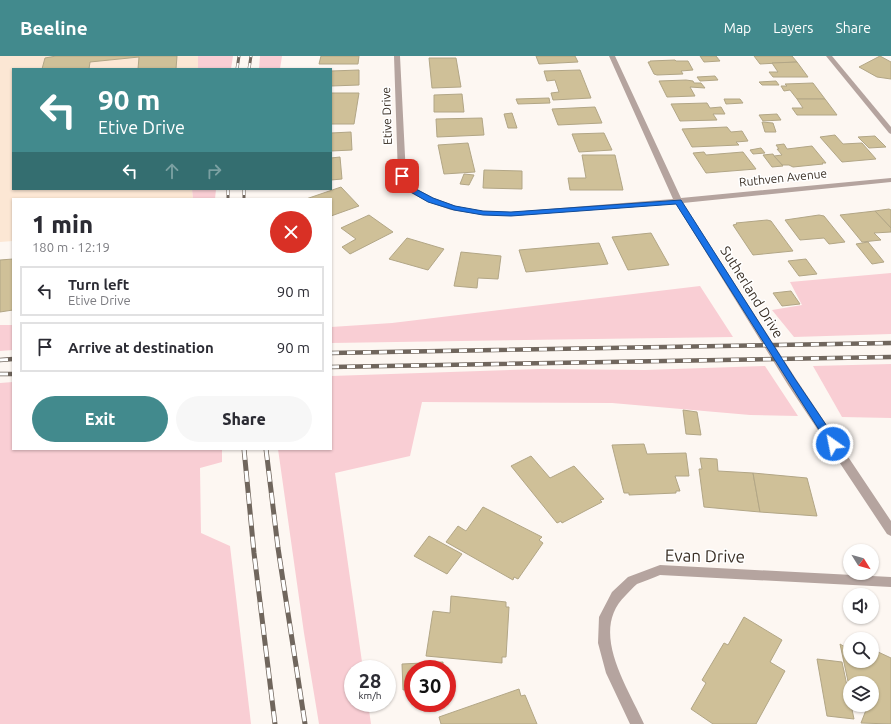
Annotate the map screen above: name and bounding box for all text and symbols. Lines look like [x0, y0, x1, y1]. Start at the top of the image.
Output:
text: Beeline [20, 17, 88, 39]
text: Map [724, 20, 751, 36]
text: Layers [773, 20, 813, 36]
text: Share [835, 20, 871, 36]
icon: left [32, 84, 84, 136]
text: 90 m [98, 84, 160, 115]
street label: Etive Drive [379, 87, 394, 145]
text: Etive Drive [98, 117, 185, 137]
pin [385, 159, 419, 193]
icon: left [119, 160, 141, 182]
icon: ahead [161, 160, 183, 182]
icon: right [203, 160, 225, 182]
icon: arrive [391, 165, 413, 187]
street label: Ruthven Avenue [738, 166, 828, 189]
text: 1 min [32, 211, 93, 238]
button: close [270, 211, 312, 253]
text: 180 m · 12:19 [32, 240, 110, 254]
street label: Sutherland Drive [717, 243, 787, 341]
text: Turn left [68, 276, 129, 293]
icon: left [34, 280, 56, 302]
text: 90 m [277, 283, 310, 300]
text: Etive Drive [68, 293, 131, 307]
icon: arrive [34, 336, 56, 358]
text: Arrive at destination [68, 339, 214, 356]
text: 90 m [277, 339, 310, 356]
button: Exit [32, 396, 168, 442]
button: Share [176, 396, 312, 442]
position arrow [812, 423, 854, 465]
north arrow [843, 544, 879, 580]
map controls [843, 544, 879, 712]
street label: Evan Drive [665, 545, 745, 566]
button: sound [843, 588, 879, 624]
button: search [843, 632, 879, 668]
speed limit sign: 30 [404, 660, 456, 712]
text: 28 [359, 669, 381, 692]
button: layers [843, 676, 879, 712]
text: km/h [358, 690, 382, 701]

